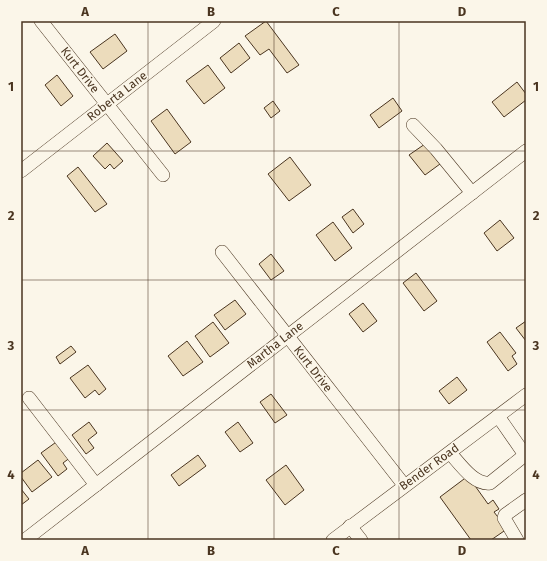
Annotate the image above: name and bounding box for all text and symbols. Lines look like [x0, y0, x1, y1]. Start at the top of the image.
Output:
text: A [80, 4, 89, 19]
text: B [207, 4, 215, 19]
text: C [332, 4, 340, 19]
text: D [458, 4, 467, 19]
street label: Kurt Drive [58, 44, 102, 96]
street label: Roberta Lane [84, 68, 150, 124]
text: 1 [8, 79, 14, 94]
text: 1 [533, 79, 539, 94]
text: 2 [8, 208, 15, 223]
text: 2 [533, 208, 540, 223]
street label: Martha Lane [244, 319, 306, 371]
text: 3 [7, 338, 15, 353]
text: 3 [532, 338, 540, 353]
street label: Kurt Drive [291, 343, 335, 395]
street label: Bender Road [397, 441, 461, 493]
text: 4 [7, 467, 15, 482]
text: 4 [532, 467, 540, 482]
text: A [80, 543, 89, 558]
text: B [207, 543, 215, 558]
text: C [332, 543, 340, 558]
text: D [458, 543, 467, 558]

